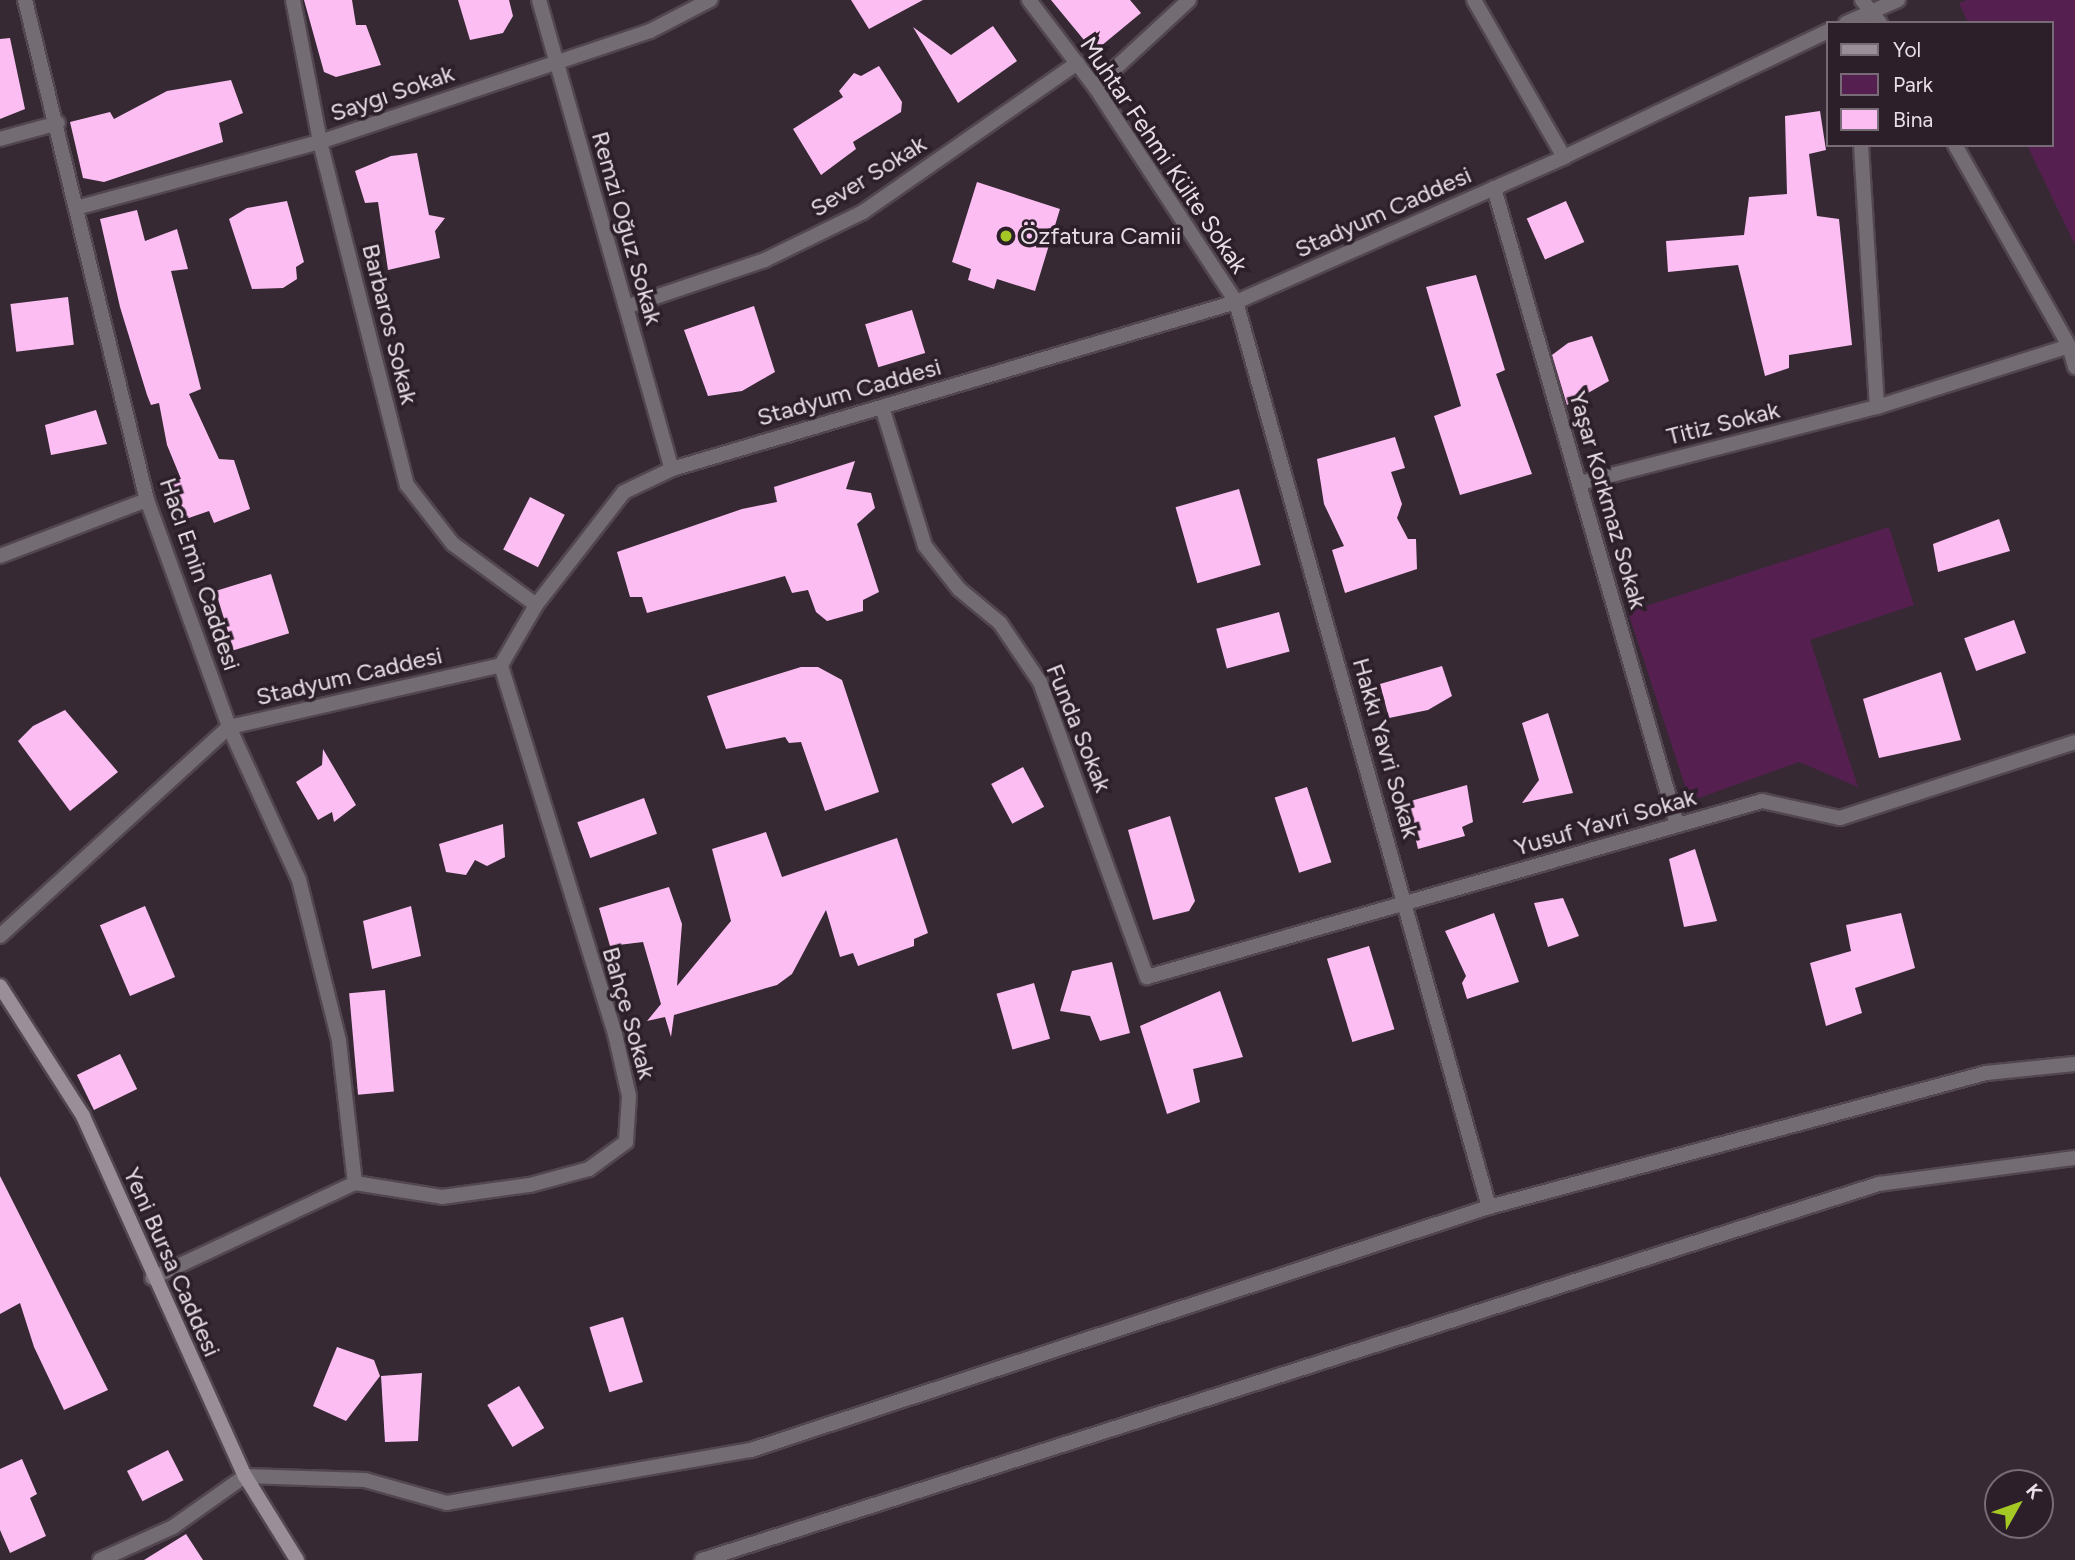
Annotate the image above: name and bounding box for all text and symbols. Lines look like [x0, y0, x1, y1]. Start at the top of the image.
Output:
legend [1826, 21, 2054, 147]
street label: Muhtar Fehmi Külte Sokak [1074, 31, 1254, 279]
text: Yol [1893, 37, 1921, 62]
street label: Saygı Sokak [326, 58, 458, 128]
text: Park [1893, 72, 1933, 97]
text: Bina [1893, 107, 1933, 132]
street label: Remzi Oğuz Sokak [586, 128, 668, 328]
street label: Sever Sokak [805, 129, 931, 223]
street label: Stadyum Caddesi [1290, 160, 1476, 264]
place label: Özfatura Camii [1020, 222, 1181, 250]
marker: Özfatura Camii [998, 228, 1014, 244]
street label: Barbaros Sokak [356, 241, 424, 407]
street label: Stadyum Caddesi [754, 352, 944, 432]
street label: Yaşar Korkmaz Sokak [1563, 388, 1653, 612]
street label: Titiz Sokak [1664, 395, 1782, 451]
street label: Hacı Emin Caddesi [154, 474, 246, 674]
street label: Stadyum Caddesi [253, 641, 445, 711]
street label: Hakkı Yavri Sokak [1347, 655, 1425, 841]
street label: Funda Sokak [1040, 660, 1118, 796]
street label: Yusuf Yavri Sokak [1511, 782, 1699, 862]
street label: Bahçe Sokak [596, 944, 662, 1082]
street label: Yeni Bursa Caddesi [117, 1163, 227, 1361]
north arrow [1984, 1469, 2054, 1539]
text: K [2021, 1479, 2047, 1504]

